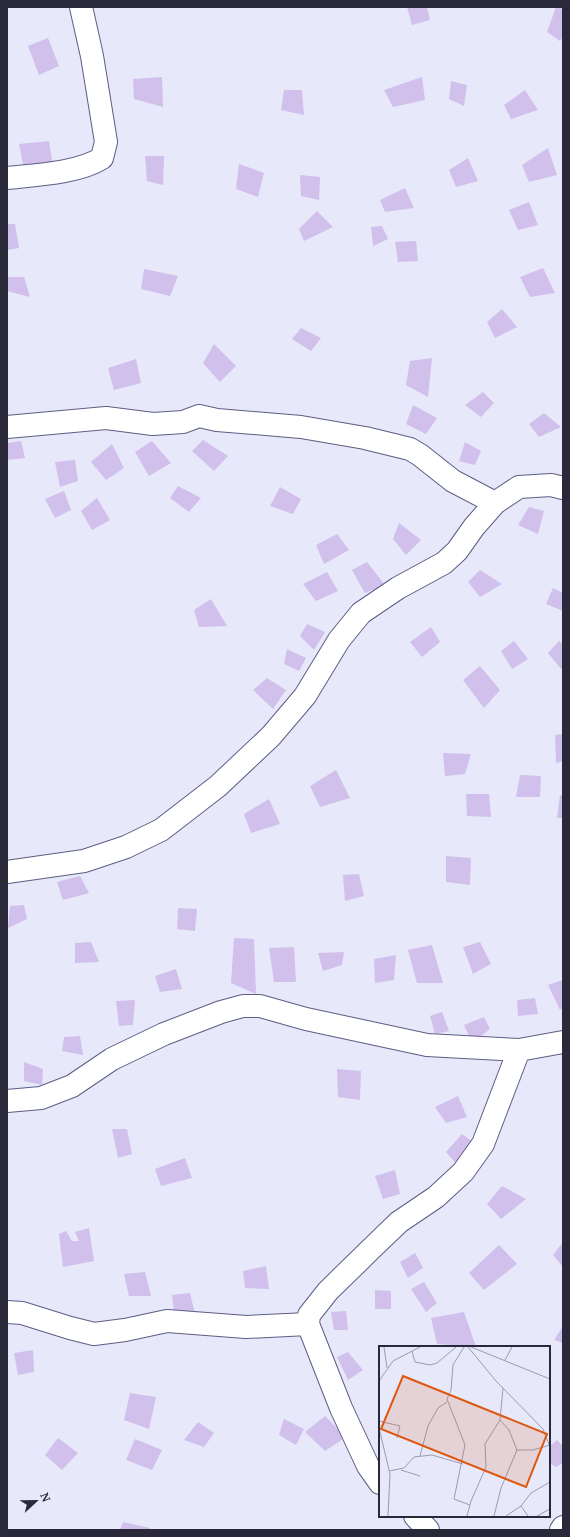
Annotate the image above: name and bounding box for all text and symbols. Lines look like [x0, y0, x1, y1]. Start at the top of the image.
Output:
inset map [379, 1346, 550, 1517]
north arrow [16, 1481, 56, 1521]
text: N [37, 1490, 54, 1504]

